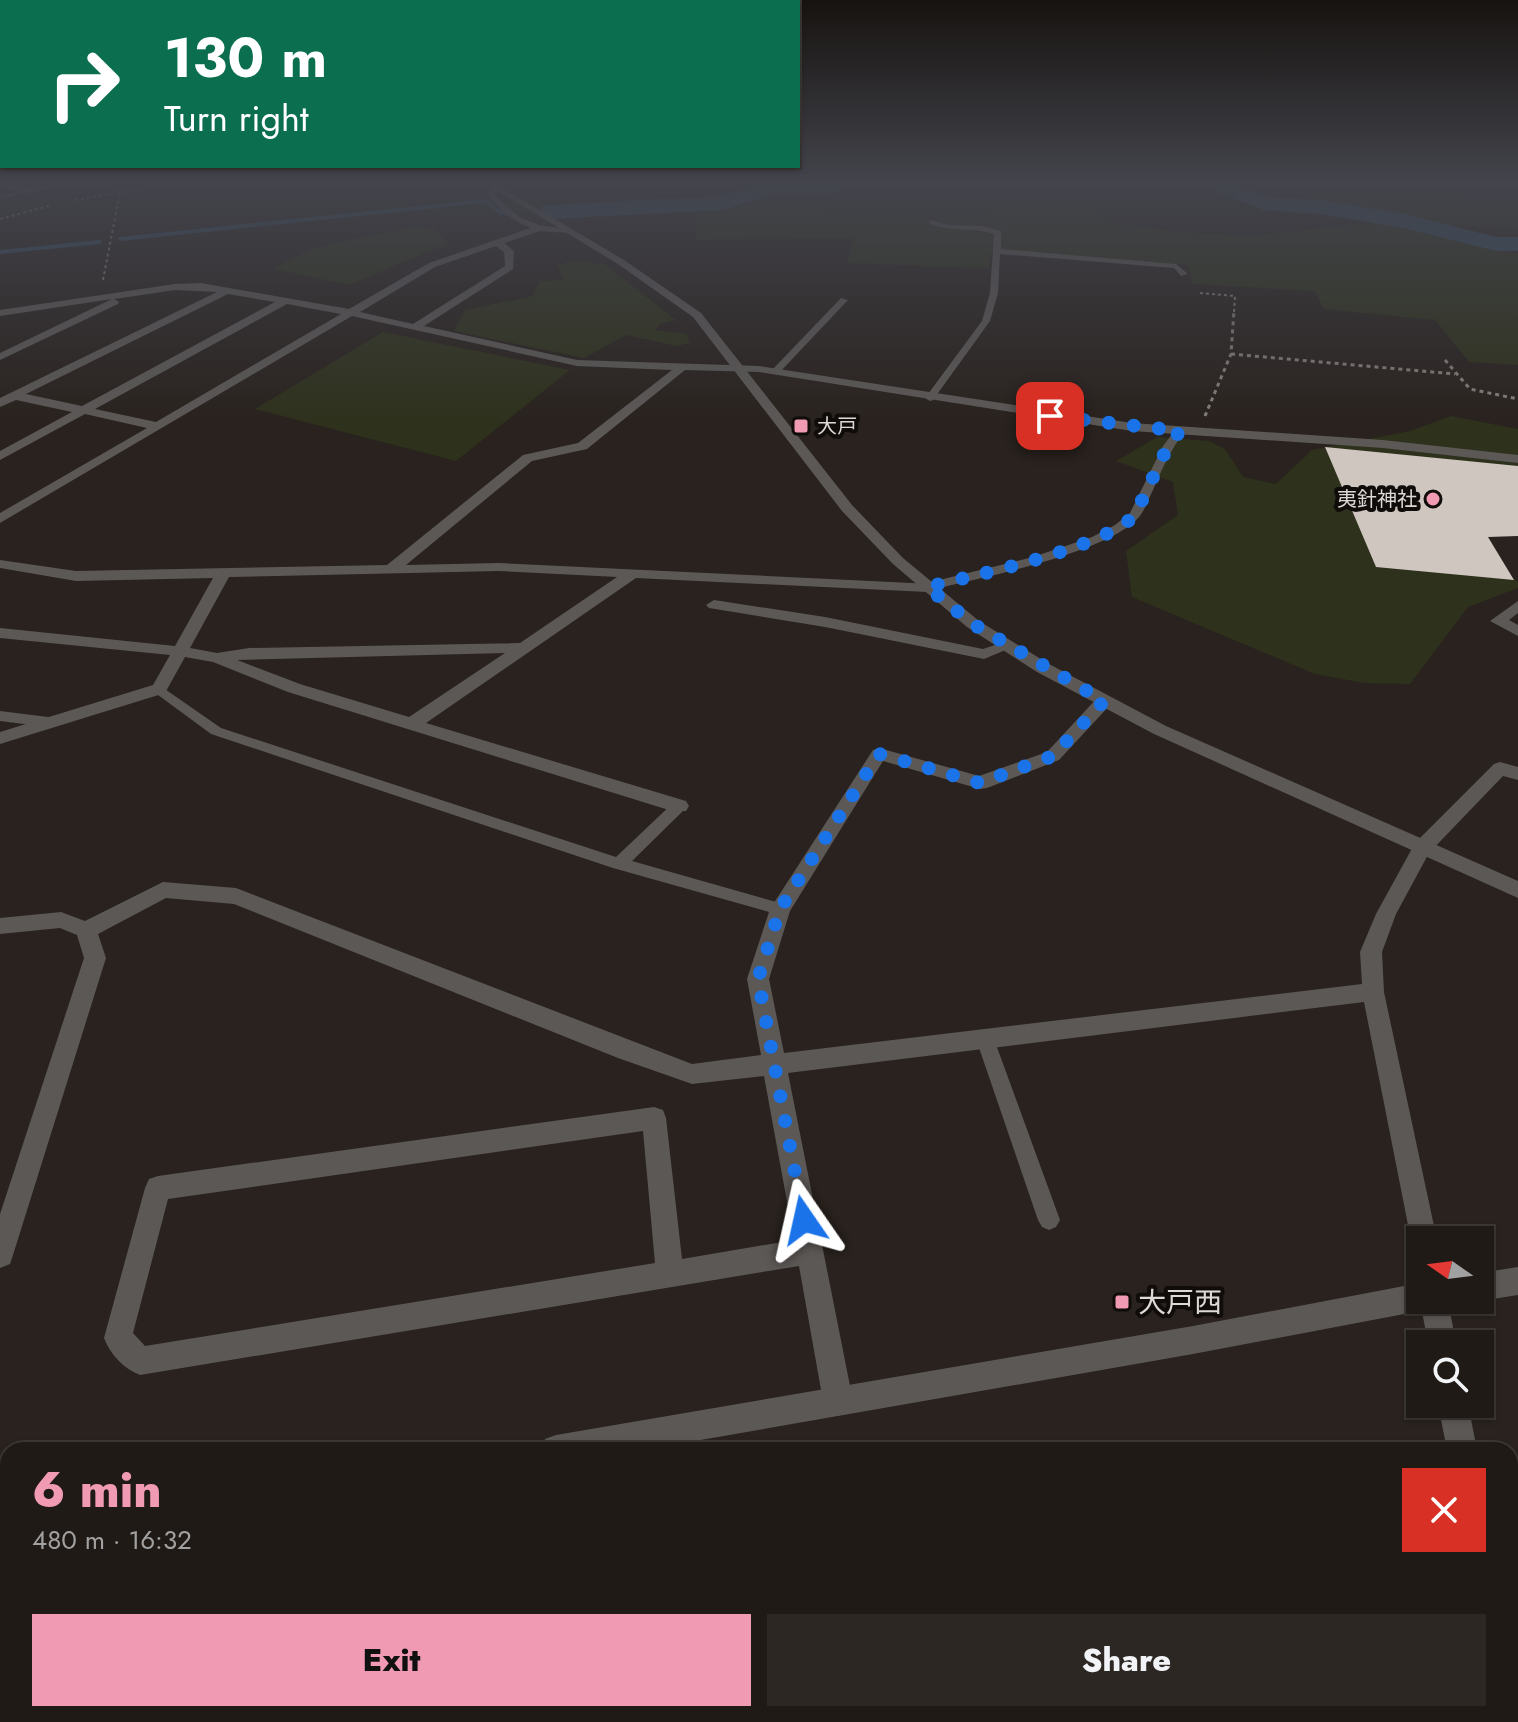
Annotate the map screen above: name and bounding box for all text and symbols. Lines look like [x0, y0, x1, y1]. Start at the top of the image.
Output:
text: 130 m [164, 17, 327, 98]
icon: right [32, 32, 136, 136]
text: Turn right [164, 92, 309, 144]
pin [1016, 382, 1084, 450]
icon: arrive [1028, 394, 1072, 438]
place label: 大戸 [817, 412, 857, 441]
marker: 大戸 [792, 417, 810, 435]
place label: 夷針神社 [1337, 485, 1417, 514]
marker: 夷針神社 [1424, 490, 1442, 508]
position arrow [762, 1178, 846, 1262]
north arrow [1406, 1226, 1494, 1314]
map controls [1406, 1226, 1494, 1418]
place label: 大戸西 [1138, 1282, 1222, 1323]
marker: 大戸西 [1113, 1293, 1131, 1311]
button: search [1406, 1330, 1494, 1418]
text: 6 min [32, 1456, 162, 1525]
button: close [1402, 1468, 1486, 1552]
text: 480 m · 16:32 [32, 1521, 192, 1559]
button: Exit [32, 1614, 751, 1706]
button: Share [767, 1614, 1486, 1706]

